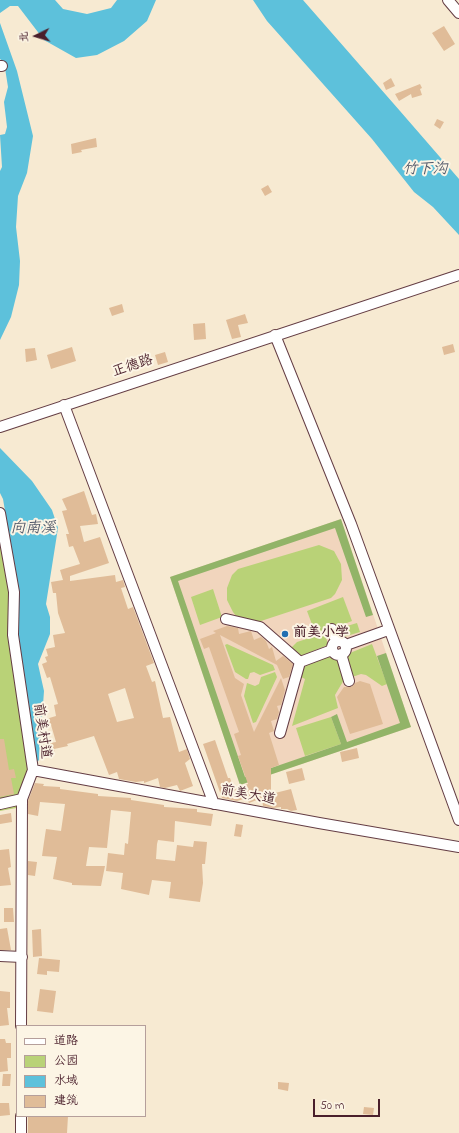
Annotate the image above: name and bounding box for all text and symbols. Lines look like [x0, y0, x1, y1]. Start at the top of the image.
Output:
north arrow [16, 16, 56, 56]
text: 北 [16, 31, 32, 43]
water label: 竹下沟 [403, 162, 447, 180]
street label: 正德路 [110, 353, 156, 381]
water label: 向南溪 [11, 521, 55, 539]
place label: 前美小学 [293, 626, 349, 642]
marker: 前美小学 [280, 629, 290, 639]
street label: 前美村道 [29, 702, 53, 760]
street label: 前美大道 [219, 782, 277, 810]
legend [16, 1025, 146, 1117]
text: 道路 [54, 1032, 78, 1050]
text: 公园 [54, 1052, 78, 1070]
text: 水域 [54, 1072, 78, 1090]
scale bar [315, 1091, 382, 1117]
text: 建筑 [54, 1092, 78, 1110]
text: 50 m [320, 1097, 344, 1115]

